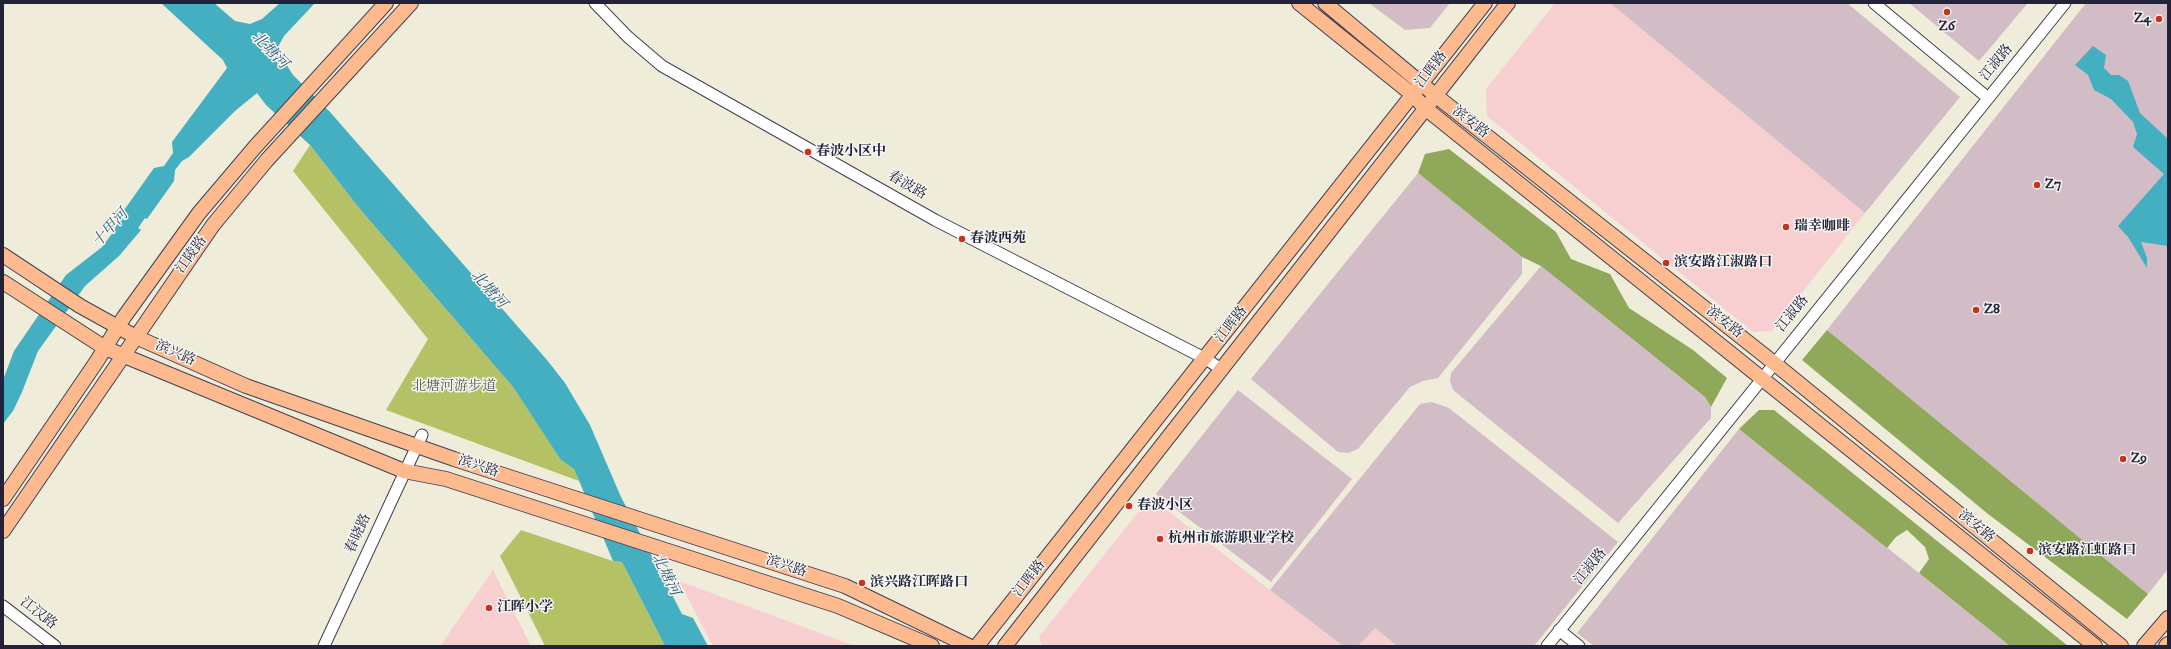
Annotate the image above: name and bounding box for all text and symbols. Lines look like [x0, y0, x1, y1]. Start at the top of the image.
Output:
marker: Z6 [1942, 7, 1952, 17]
place label: Z4 [2134, 11, 2151, 27]
marker: Z4 [2154, 14, 2164, 24]
place label: Z6 [1939, 19, 1955, 35]
water label: 北塘河 [247, 29, 291, 73]
street label: 江淑路 [1977, 41, 2017, 85]
street label: 江晖路 [1412, 48, 1452, 92]
street label: 滨安路 [1448, 103, 1492, 143]
place label: 春波小区中 [816, 144, 886, 160]
marker: 春波小区中 [803, 147, 813, 157]
street label: 春波路 [885, 168, 929, 204]
place label: Z7 [2045, 177, 2061, 193]
marker: Z7 [2032, 180, 2042, 190]
water label: 十甲河 [89, 206, 133, 252]
place label: 瑞幸咖啡 [1794, 219, 1850, 235]
marker: 瑞幸咖啡 [1781, 222, 1791, 232]
place label: 春波西苑 [970, 231, 1026, 247]
street label: 江陵路 [173, 233, 211, 277]
marker: 春波西苑 [957, 234, 967, 244]
place label: 滨安路江淑路口 [1674, 255, 1772, 271]
marker: 滨安路江淑路口 [1661, 258, 1671, 268]
water label: 北塘河 [466, 267, 510, 313]
street label: 江淑路 [1773, 292, 1813, 336]
place label: Z8 [1984, 302, 2000, 318]
street label: 江晖路 [1212, 303, 1252, 347]
street label: 滨安路 [1702, 303, 1746, 343]
marker: Z8 [1971, 305, 1981, 315]
street label: 滨兴路 [152, 338, 198, 370]
park label: 北塘河游步道 [412, 379, 496, 395]
place label: Z9 [2131, 451, 2147, 467]
street label: 滨兴路 [455, 453, 501, 481]
marker: Z9 [2118, 454, 2128, 464]
place label: 春波小区 [1137, 498, 1193, 514]
marker: 春波小区 [1124, 501, 1134, 511]
street label: 滨安路 [1954, 507, 1998, 547]
street label: 春晓路 [343, 511, 375, 557]
place label: 杭州市旅游职业学校 [1168, 531, 1294, 547]
marker: 杭州市旅游职业学校 [1155, 534, 1165, 544]
place label: 滨安路江虹路口 [2038, 543, 2136, 559]
street label: 江淑路 [1571, 545, 1611, 589]
marker: 滨安路江虹路口 [2025, 546, 2035, 556]
water label: 北塘河 [647, 551, 683, 599]
street label: 滨兴路 [763, 553, 809, 581]
street label: 江晖路 [1010, 557, 1050, 601]
place label: 滨兴路江晖路口 [870, 575, 968, 591]
marker: 滨兴路江晖路口 [857, 578, 867, 588]
street label: 江汉路 [16, 594, 60, 634]
place label: 江晖小学 [497, 600, 553, 616]
marker: 江晖小学 [484, 603, 494, 613]

